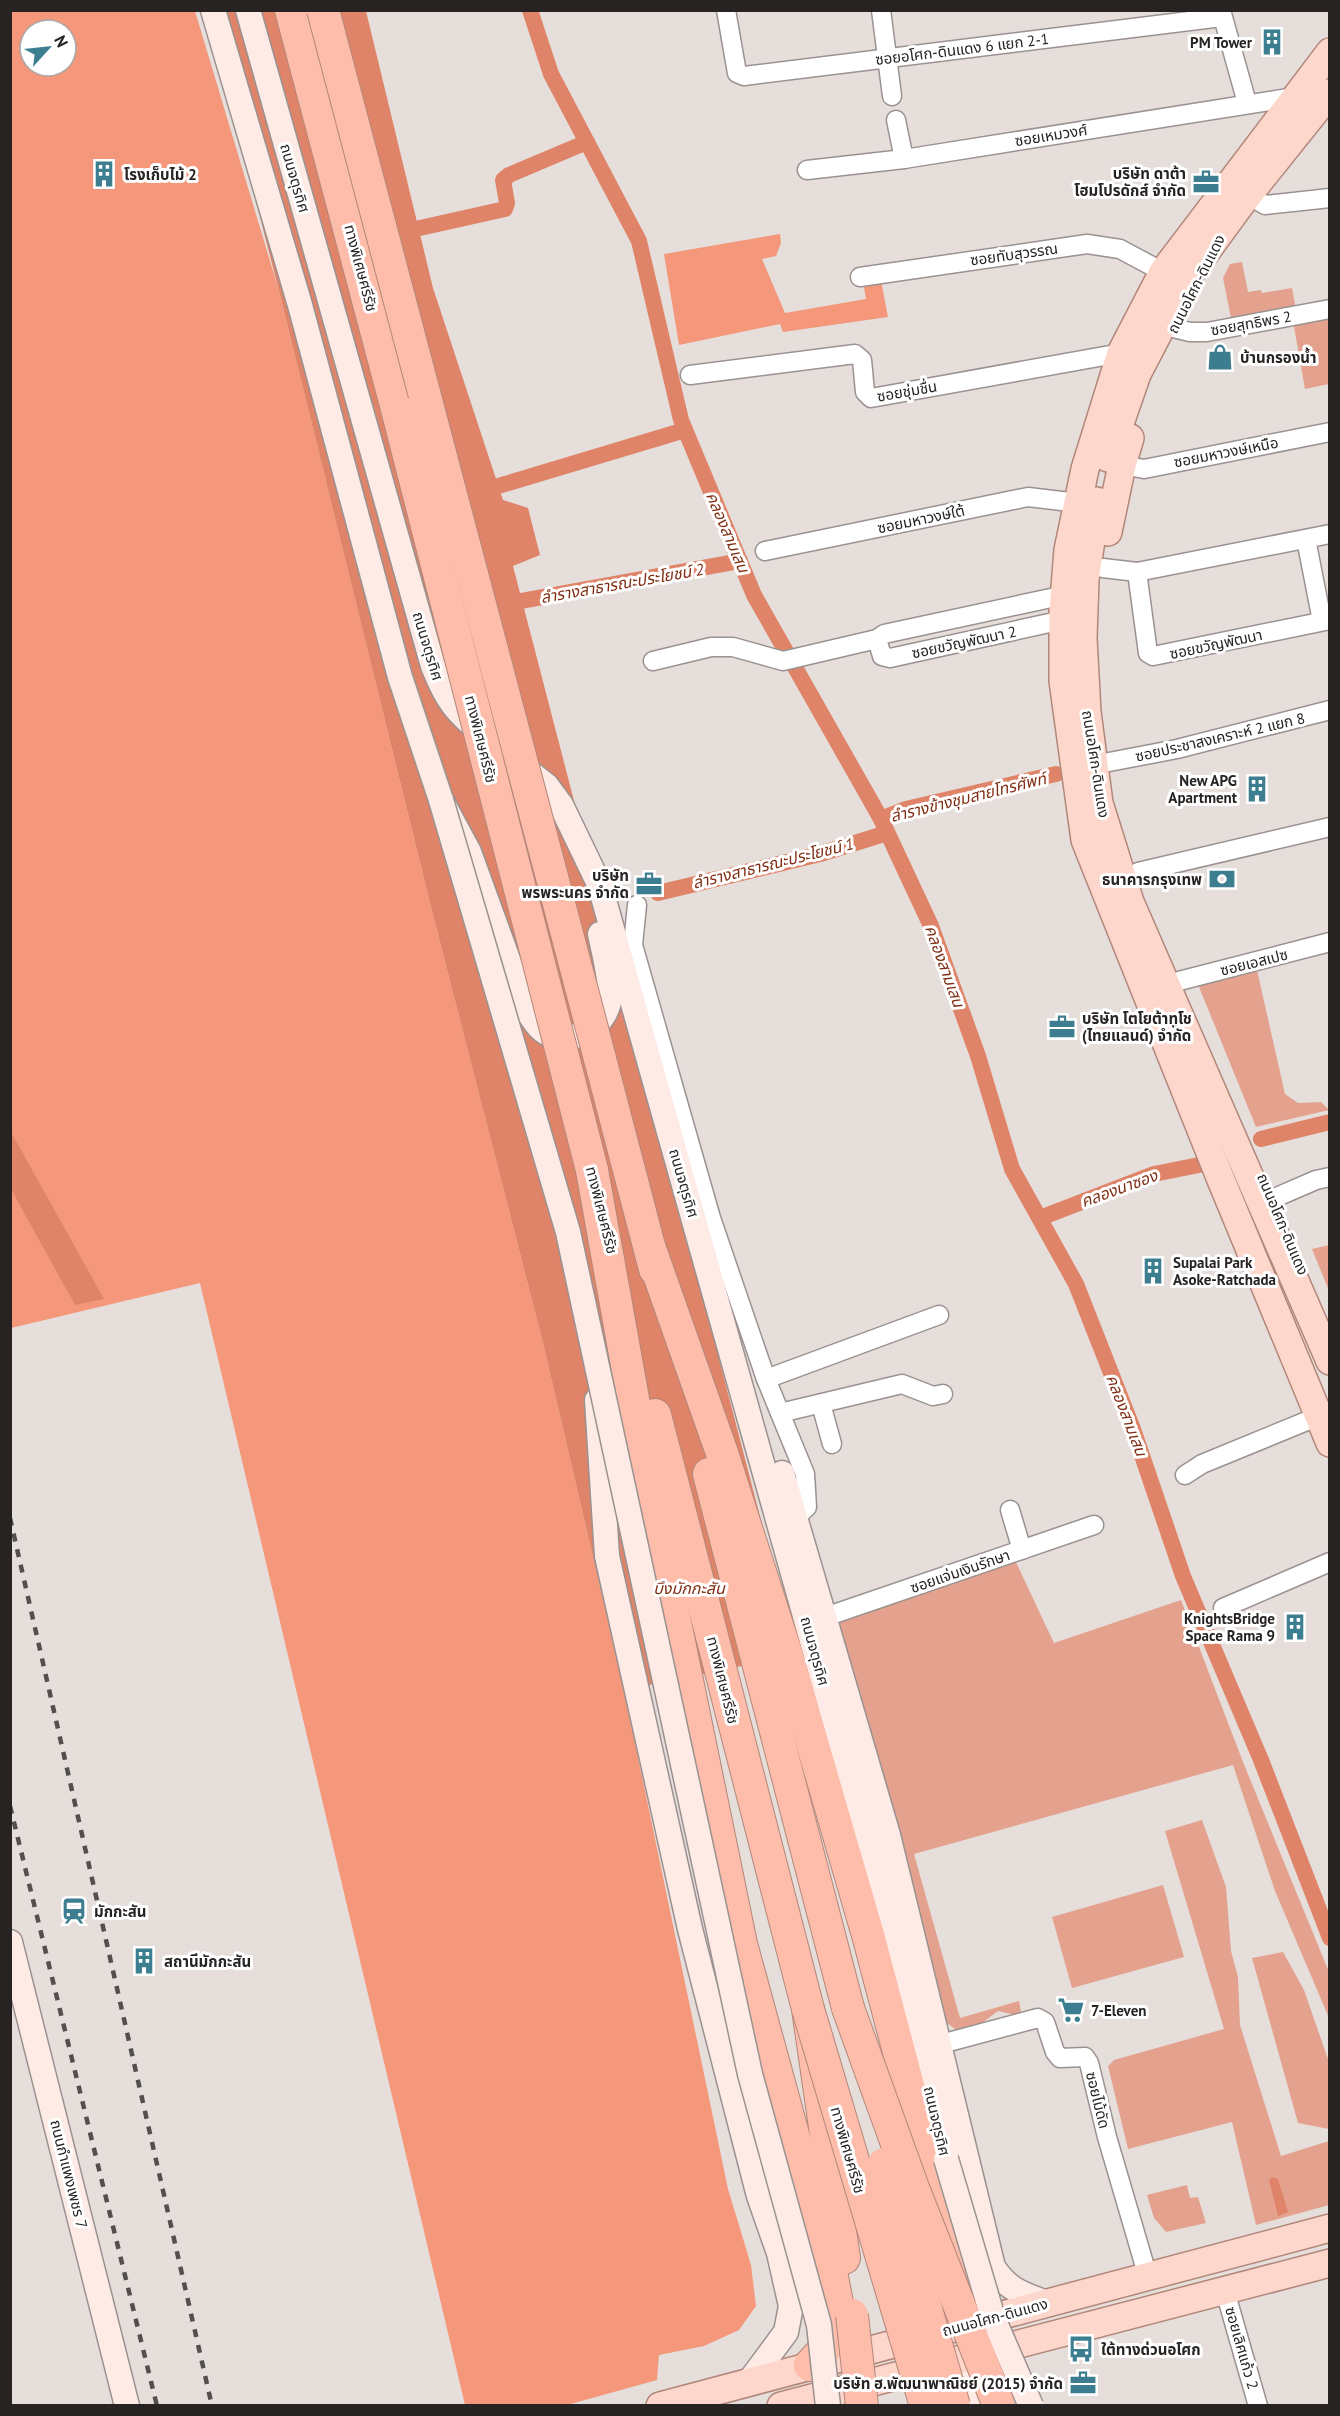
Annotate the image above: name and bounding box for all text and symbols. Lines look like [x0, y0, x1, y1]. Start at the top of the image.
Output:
north arrow [18, 18, 78, 78]
building icon: PM Tower [1257, 27, 1287, 57]
street label: ซอยอโศก-ดินแดง 6 แยก 2-1 [874, 29, 1050, 69]
text: N [50, 32, 73, 50]
place label: PM Tower [1190, 33, 1253, 52]
street label: ซอยเหมวงศ์ [1013, 120, 1089, 150]
street label: ถนนจตุรทิศ [276, 141, 314, 215]
building icon: โรงเก็บไม้ 2 [89, 159, 119, 189]
place label: บริษัท ดาต้า โฮมโปรดักส์ จำกัด [1074, 164, 1186, 200]
place label: โรงเก็บไม้ 2 [124, 165, 197, 184]
office icon: บริษัท ดาต้า โฮมโปรดักส์ จำกัด [1191, 167, 1221, 197]
street label: ทางพิเศษศรีรัช [340, 222, 382, 314]
street label: ถนนอโศก-ดินแดง [1163, 231, 1229, 337]
street label: ซอยทับสุวรรณ [969, 238, 1059, 270]
street label: ซอยสุทธิพร 2 [1209, 307, 1293, 339]
shop icon: บ้านกรองน้ำ [1205, 342, 1235, 372]
place label: บ้านกรองน้ำ [1240, 347, 1317, 367]
street label: ซอยชุ่มชื่น [875, 375, 939, 406]
street label: ซอยมหาวงษ์เหนือ [1172, 433, 1280, 471]
water label: คลองสามเสน [702, 489, 754, 576]
street label: ซอยมหาวงษ์ใต้ [876, 500, 966, 538]
water label: ลํารางสาธารณะประโยชน์ 2 [539, 559, 706, 607]
street label: ถนนจตุรทิศ [409, 609, 447, 683]
street label: ซอยขวัญพัฒนา 2 [910, 622, 1018, 662]
street label: ซอยขวัญพัฒนา [1168, 625, 1264, 663]
street label: ทางพิเศษศรีรัช [461, 693, 501, 785]
street label: ซอยประชาสงเคราะห์ 2 แยก 8 [1133, 708, 1307, 766]
street label: ถนนอโศก-ดินแดง [1078, 709, 1114, 819]
water label: ลำรางข้างชุมสายโทรศัพท์ [888, 767, 1051, 827]
place label: New APG Apartment [1168, 771, 1238, 807]
building icon: New APG Apartment [1242, 774, 1272, 804]
water label: ลํารางสาธารณะประโยชน์ 1 [690, 833, 856, 893]
bank icon: ธนาคารกรุงเทพ [1207, 864, 1237, 894]
place label: บริษัท พรพระนคร จำกัด [522, 866, 629, 902]
office icon: บริษัท พรพระนคร จำกัด [634, 869, 664, 899]
place label: ธนาคารกรุงเทพ [1102, 870, 1202, 889]
water label: คลองสามเสน [921, 922, 969, 1011]
street label: ซอยเอสเปซ [1218, 944, 1290, 980]
place label: บริษัท โตโยต้าทูโช (ไทยแลนด์) จำกัด [1082, 1009, 1192, 1045]
office icon: บริษัท โตโยต้าทูโช (ไทยแลนด์) จำกัด [1047, 1012, 1077, 1042]
street label: ถนนจตุรทิศ [665, 1146, 703, 1220]
street label: ทางพิเศษศรีรัช [582, 1164, 622, 1256]
water label: คลองนาซอง [1078, 1164, 1161, 1211]
street label: ถนนอโศก-ดินแดง [1253, 1170, 1313, 1278]
place label: Supalai Park Asoke-Ratchada [1173, 1253, 1276, 1289]
building icon: Supalai Park Asoke-Ratchada [1138, 1256, 1168, 1286]
water label: คลองสามเสน [1102, 1371, 1152, 1460]
street label: ซอยแจ่มเงินรักษา [908, 1545, 1012, 1597]
water label: บึงมักกะสัน [653, 1578, 726, 1598]
place label: KnightsBridge Space Rama 9 [1184, 1609, 1275, 1645]
building icon: KnightsBridge Space Rama 9 [1280, 1612, 1310, 1642]
street label: ถนนจตุรทิศ [797, 1614, 833, 1688]
street label: ทางพิเศษศรีรัช [703, 1634, 743, 1726]
station icon: มักกะสัน [59, 1896, 89, 1926]
place label: มักกะสัน [94, 1902, 147, 1921]
building icon: สถานีมักกะสัน [129, 1946, 159, 1976]
place label: สถานีมักกะสัน [164, 1952, 251, 1971]
supermarket icon: 7-Eleven [1056, 1995, 1086, 2025]
place label: 7-Eleven [1091, 2001, 1146, 2020]
street label: ซอยไม้ดัด [1082, 2070, 1114, 2130]
street label: ถนนจตุรทิศ [920, 2084, 954, 2158]
street label: ทางพิเศษศรีรัช [827, 2104, 869, 2196]
street label: ถนนกำแพงเพชร 7 [46, 2118, 92, 2230]
street label: ถนนอโศก-ดินแดง [940, 2294, 1050, 2340]
street label: ซอยเลิศแก้ว 2 [1221, 2304, 1263, 2392]
bus stop icon: ใต้ทางด่วนอโศก [1066, 2334, 1096, 2364]
place label: ใต้ทางด่วนอโศก [1101, 2340, 1201, 2359]
office icon: บริษัท ฮ.พัฒนาพาณิชย์ (2015) จำกัด [1068, 2368, 1098, 2398]
place label: บริษัท ฮ.พัฒนาพาณิชย์ (2015) จำกัด [833, 2374, 1063, 2393]

